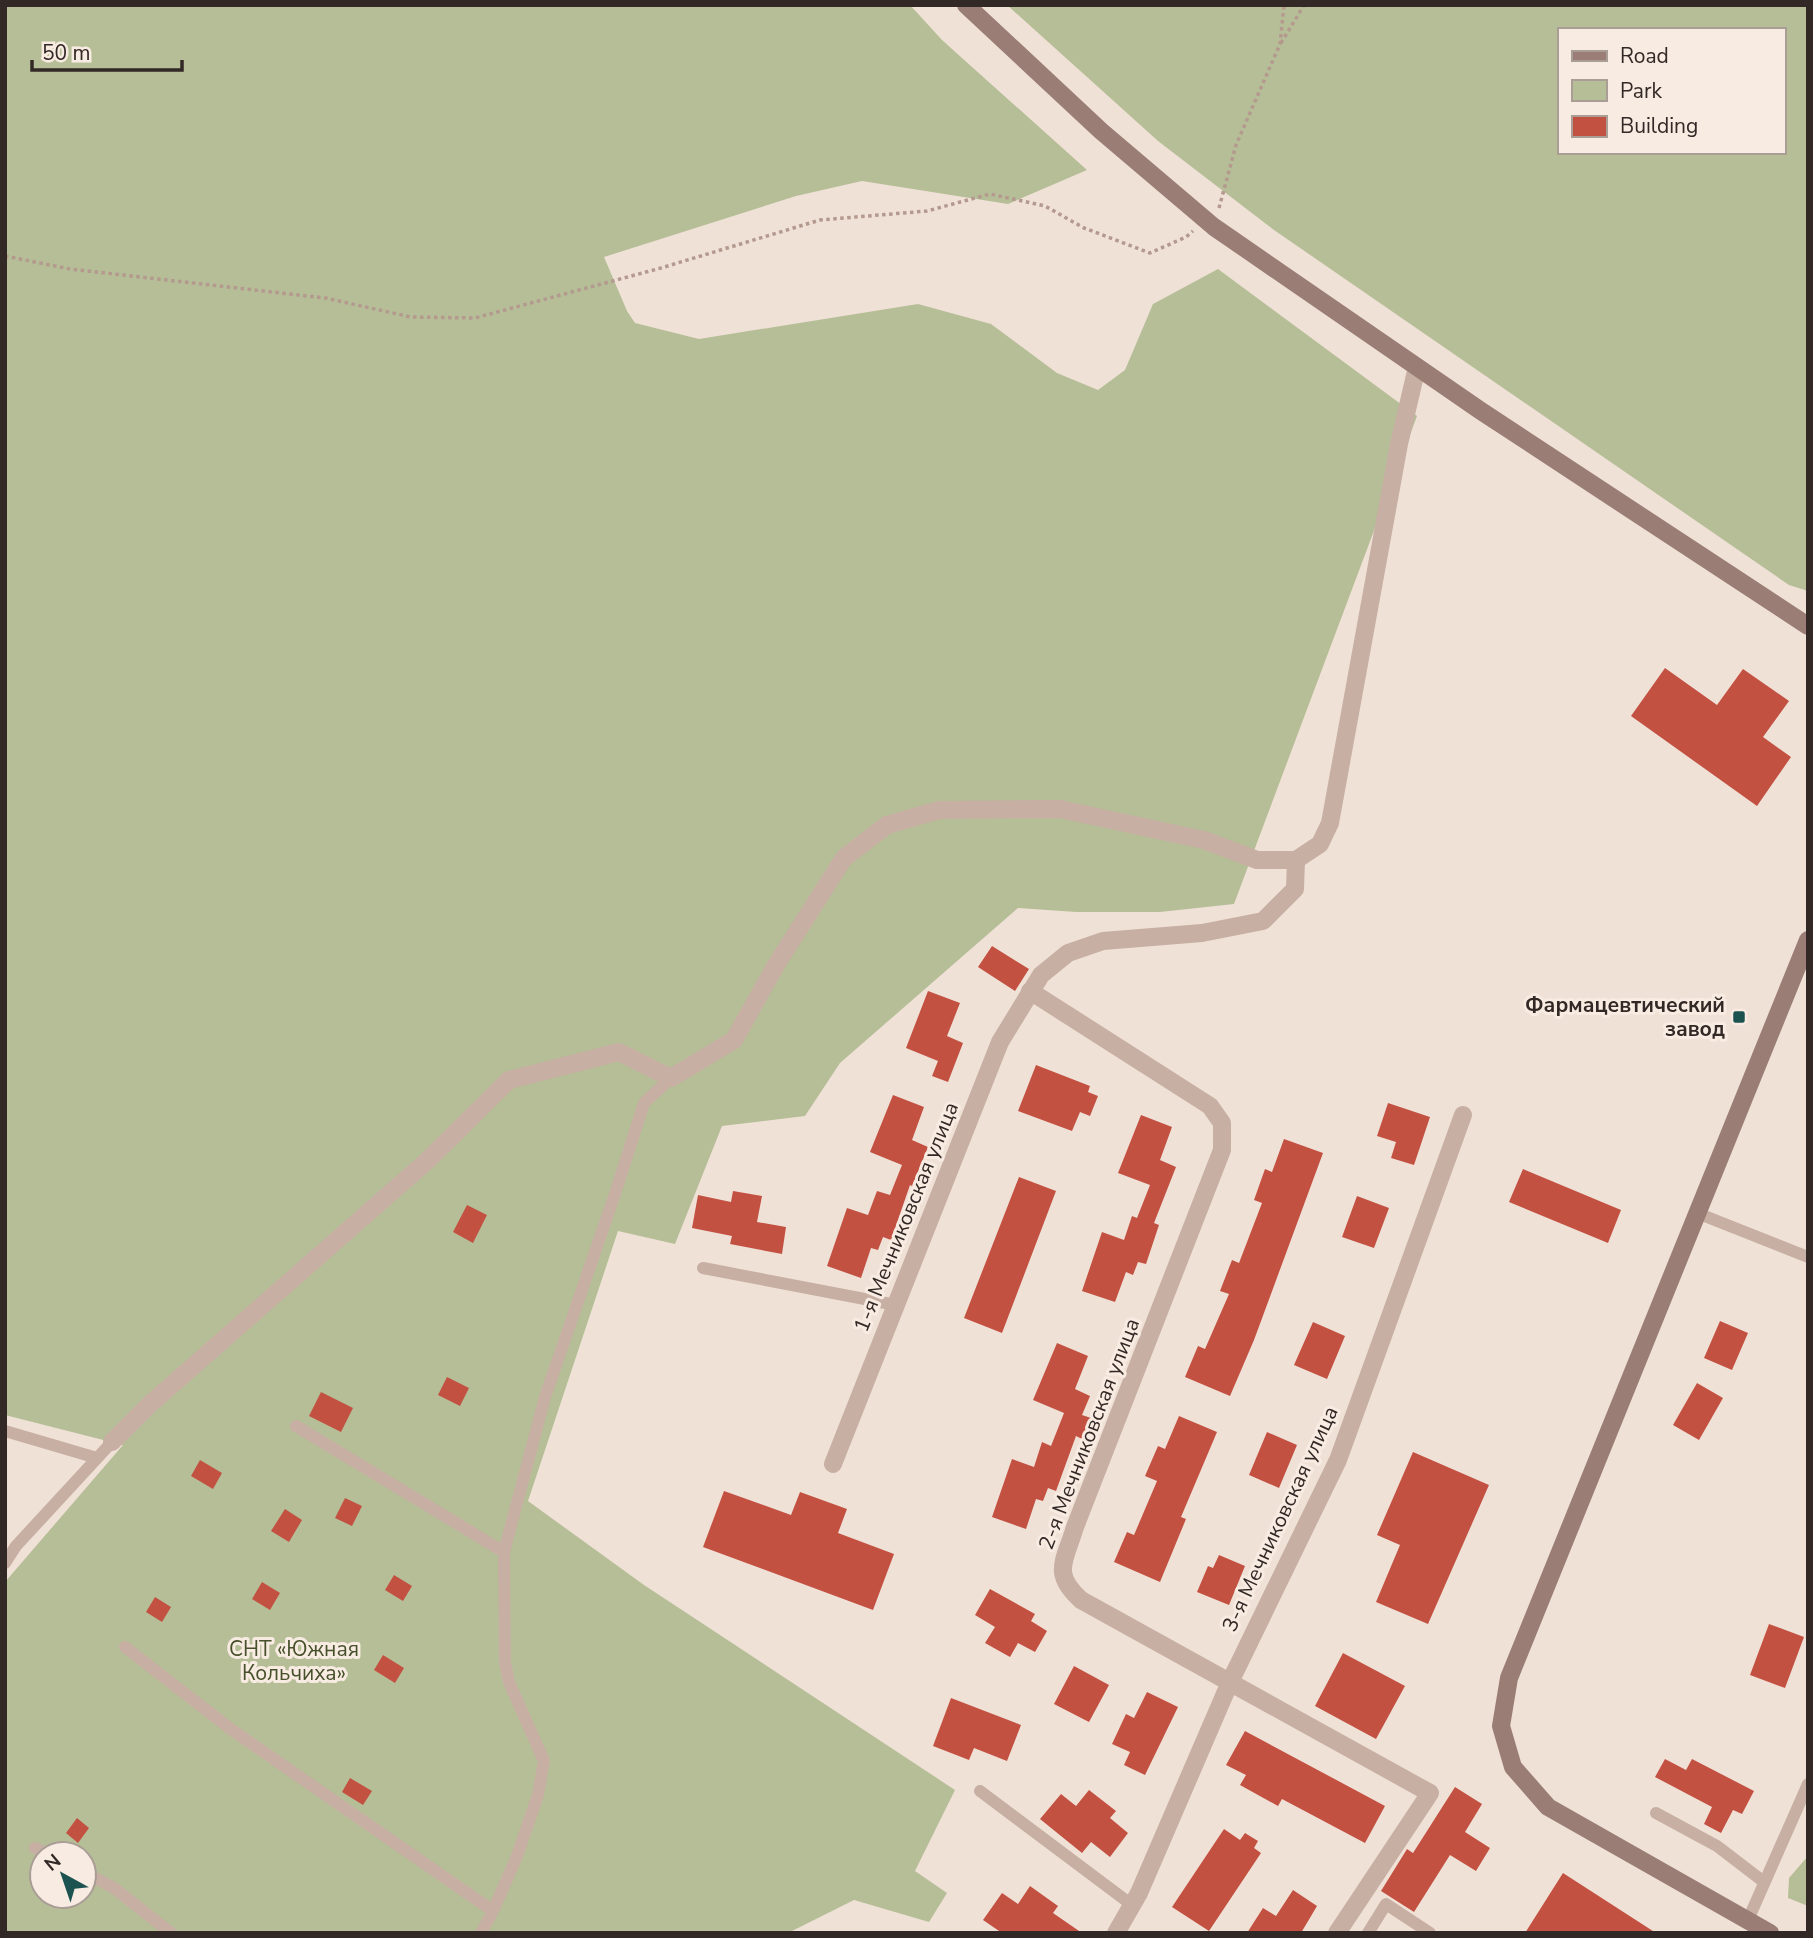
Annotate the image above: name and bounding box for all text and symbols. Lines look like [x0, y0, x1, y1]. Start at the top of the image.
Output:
scale bar [32, 28, 182, 72]
legend [1558, 28, 1785, 154]
text: 50 m [42, 39, 91, 67]
text: Road [1620, 42, 1669, 70]
text: Park [1620, 77, 1662, 105]
text: Building [1620, 112, 1698, 140]
place label: Фармацевтический завод [1525, 991, 1725, 1043]
marker: Фармацевтический завод [1731, 1009, 1747, 1025]
street label: 1-я Мечниковская улица [847, 1098, 965, 1336]
street label: 2-я Мечниковская улица [1032, 1314, 1146, 1554]
street label: 3-я Мечниковская улица [1215, 1402, 1345, 1636]
park label: СНТ «Южная Кольчиха» [229, 1635, 359, 1687]
north arrow [28, 1840, 98, 1910]
text: N [39, 1848, 67, 1877]

